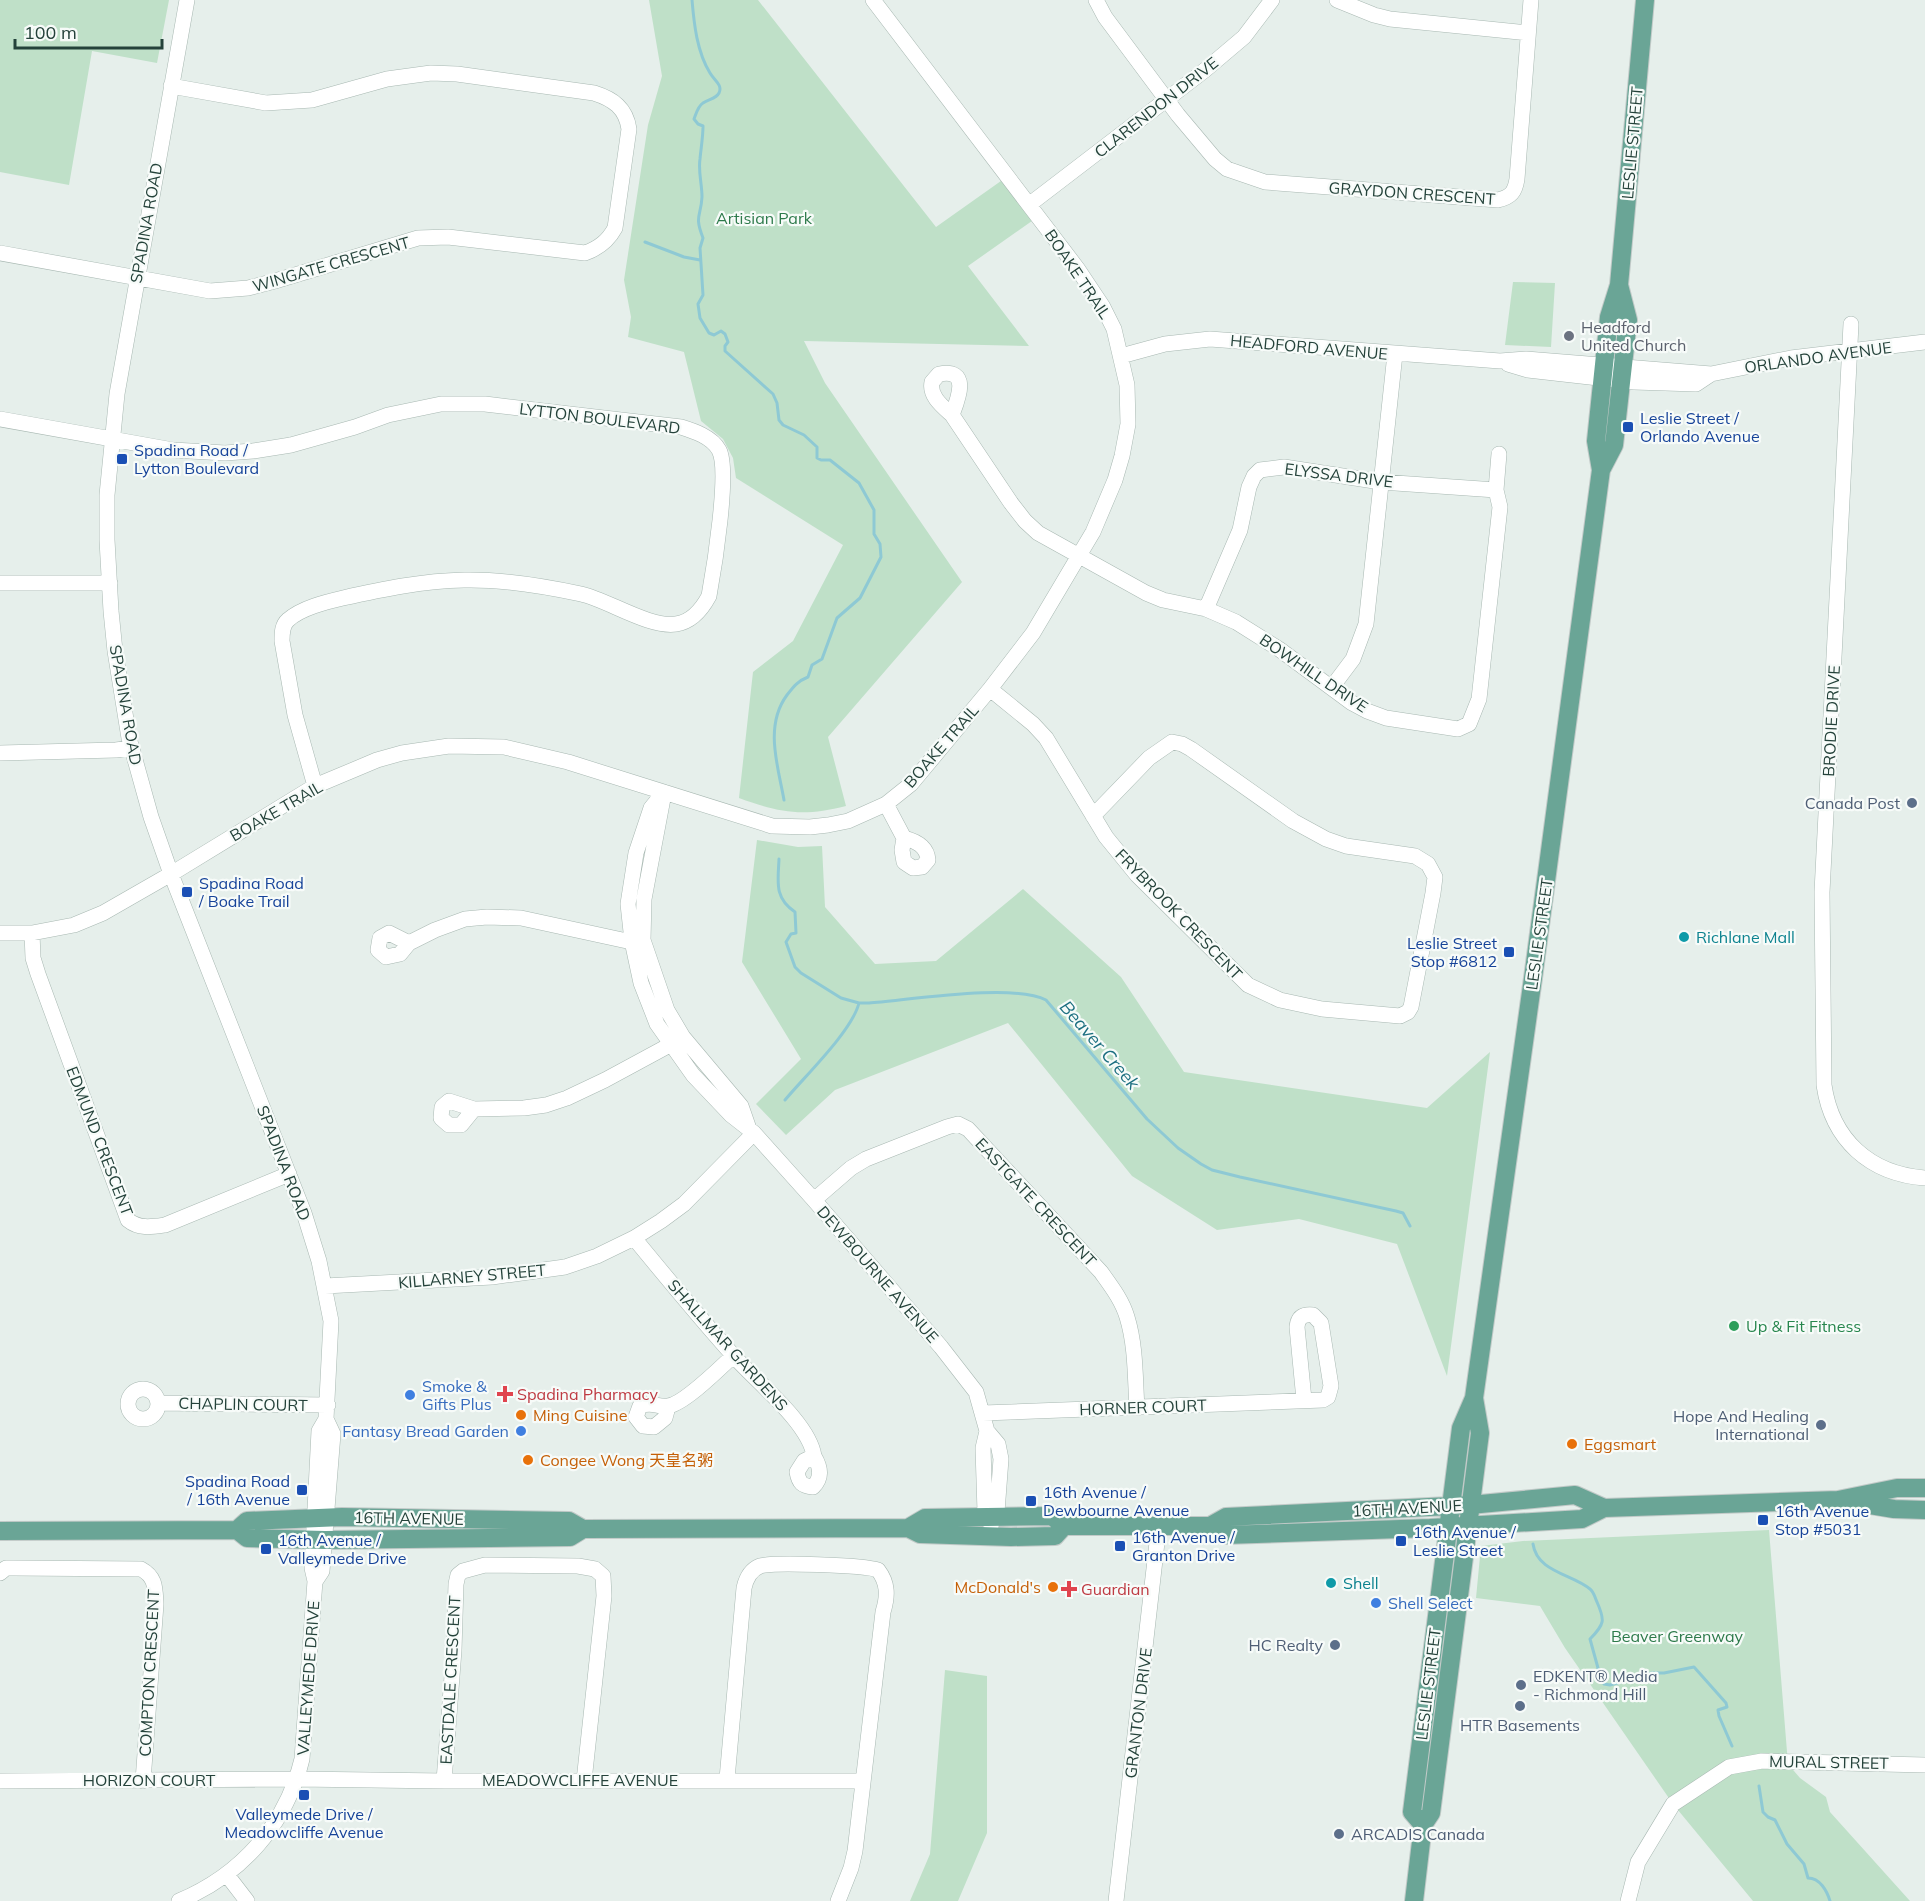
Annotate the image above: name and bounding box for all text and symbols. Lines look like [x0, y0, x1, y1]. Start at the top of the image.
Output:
scale bar [15, 12, 162, 50]
text: 100 m [24, 21, 77, 44]
street label: CLARENDON DRIVE [1090, 52, 1222, 162]
street label: LESLIE STREET [1617, 85, 1647, 200]
street label: SPADINA ROAD [126, 161, 166, 285]
street label: GRAYDON CRESCENT [1328, 177, 1496, 209]
park label: Artisian Park [716, 208, 813, 228]
street label: BOAKE TRAIL [1041, 225, 1115, 323]
street label: WINGATE CRESCENT [250, 232, 412, 296]
place label: Headford United Church [1581, 317, 1686, 355]
marker: Headford United Church [1562, 329, 1576, 343]
street label: HEADFORD AVENUE [1229, 330, 1389, 364]
street label: ORLANDO AVENUE [1743, 337, 1893, 377]
street label: LYTTON BOULEVARD [518, 398, 682, 438]
place label: Leslie Street / Orlando Avenue [1640, 408, 1760, 446]
marker: Leslie Street / Orlando Avenue [1621, 420, 1635, 434]
place label: Spadina Road / Lytton Boulevard [134, 440, 259, 478]
marker: Spadina Road / Lytton Boulevard [115, 452, 129, 466]
street label: ELYSSA DRIVE [1284, 458, 1394, 492]
street label: BOWHILL DRIVE [1256, 629, 1372, 717]
street label: SPADINA ROAD [106, 643, 146, 767]
street label: BRODIE DRIVE [1818, 665, 1844, 777]
street label: BOAKE TRAIL [899, 700, 983, 792]
street label: BOAKE TRAIL [226, 776, 326, 846]
place label: Canada Post [1805, 793, 1900, 813]
marker: Canada Post [1905, 796, 1919, 810]
street label: FRYBROOK CRESCENT [1111, 844, 1247, 984]
place label: Spadina Road / Boake Trail [198, 873, 304, 911]
street label: LESLIE STREET [1521, 876, 1557, 991]
marker: Spadina Road / Boake Trail [180, 885, 194, 899]
place label: Richlane Mall [1696, 927, 1795, 947]
marker: Richlane Mall [1677, 930, 1691, 944]
place label: Leslie Street Stop #6812 [1407, 933, 1497, 971]
marker: Leslie Street Stop #6812 [1502, 945, 1516, 959]
water label: Beaver Creek [1055, 996, 1145, 1095]
street label: EDMUND CRESCENT [62, 1064, 138, 1219]
street label: SPADINA ROAD [253, 1103, 315, 1223]
street label: EASTGATE CRESCENT [971, 1134, 1101, 1271]
street label: DEWBOURNE AVENUE [813, 1201, 943, 1347]
street label: KILLARNEY STREET [397, 1260, 547, 1292]
street label: SHALLMAR GARDENS [664, 1275, 792, 1415]
place label: Up & Fit Fitness [1746, 1316, 1861, 1336]
marker: Up & Fit Fitness [1727, 1319, 1741, 1333]
place label: Smoke & Gifts Plus [422, 1376, 492, 1414]
place label: Spadina Pharmacy [517, 1384, 659, 1404]
marker: Spadina Pharmacy [498, 1387, 512, 1401]
marker: Smoke & Gifts Plus [403, 1388, 417, 1402]
street label: CHAPLIN COURT [178, 1393, 308, 1415]
street label: HORNER COURT [1079, 1395, 1207, 1419]
place label: Ming Cuisine [533, 1405, 627, 1425]
place label: Hope And Healing International [1673, 1406, 1809, 1444]
marker: Ming Cuisine [514, 1408, 528, 1422]
marker: Hope And Healing International [1814, 1418, 1828, 1432]
place label: Fantasy Bread Garden [342, 1421, 509, 1441]
marker: Fantasy Bread Garden [514, 1424, 528, 1438]
place label: Eggsmart [1584, 1434, 1656, 1454]
marker: Eggsmart [1565, 1437, 1579, 1451]
place label: Congee Wong 天皇名粥 [540, 1450, 713, 1470]
marker: Congee Wong 天皇名粥 [521, 1453, 535, 1467]
place label: Spadina Road / 16th Avenue [185, 1471, 290, 1509]
place label: 16th Avenue / Dewbourne Avenue [1043, 1482, 1189, 1520]
marker: Spadina Road / 16th Avenue [295, 1483, 309, 1497]
marker: 16th Avenue / Dewbourne Avenue [1024, 1494, 1038, 1508]
street label: 16TH AVENUE [1352, 1495, 1462, 1521]
place label: 16th Avenue Stop #5031 [1775, 1501, 1869, 1539]
street label: 16TH AVENUE [354, 1507, 464, 1529]
marker: 16th Avenue Stop #5031 [1756, 1513, 1770, 1527]
place label: 16th Avenue / Leslie Street [1413, 1522, 1516, 1560]
place label: 16th Avenue / Granton Drive [1132, 1527, 1235, 1565]
place label: 16th Avenue / Valleymede Drive [278, 1530, 406, 1568]
marker: 16th Avenue / Leslie Street [1394, 1534, 1408, 1548]
marker: 16th Avenue / Granton Drive [1113, 1539, 1127, 1553]
marker: 16th Avenue / Valleymede Drive [259, 1542, 273, 1556]
place label: Shell [1343, 1573, 1379, 1593]
marker: Shell [1324, 1576, 1338, 1590]
place label: McDonald's [954, 1577, 1041, 1597]
place label: Guardian [1081, 1579, 1150, 1599]
marker: McDonald's [1046, 1580, 1060, 1594]
marker: Guardian [1062, 1582, 1076, 1596]
street label: COMPTON CRESCENT [135, 1589, 163, 1757]
place label: Shell Select [1388, 1593, 1473, 1613]
street label: EASTDALE CRESCENT [436, 1595, 464, 1765]
marker: Shell Select [1369, 1596, 1383, 1610]
street label: VALLEYMEDE DRIVE [293, 1600, 323, 1756]
street label: LESLIE STREET [1411, 1626, 1445, 1741]
park label: Beaver Greenway [1611, 1626, 1744, 1646]
place label: HC Realty [1248, 1635, 1324, 1655]
marker: HC Realty [1328, 1638, 1342, 1652]
street label: GRANTON DRIVE [1120, 1647, 1156, 1779]
place label: EDKENT® Media - Richmond Hill [1533, 1666, 1657, 1704]
marker: EDKENT® Media - Richmond Hill [1514, 1678, 1528, 1692]
marker: HTR Basements [1513, 1699, 1527, 1713]
place label: HTR Basements [1460, 1715, 1580, 1735]
street label: MURAL STREET [1769, 1751, 1889, 1773]
street label: HORIZON COURT [83, 1770, 216, 1790]
street label: MEADOWCLIFFE AVENUE [482, 1770, 678, 1790]
marker: Valleymede Drive / Meadowcliffe Avenue [297, 1788, 311, 1802]
place label: Valleymede Drive / Meadowcliffe Avenue [225, 1804, 383, 1842]
place label: ARCADIS Canada [1351, 1824, 1485, 1844]
marker: ARCADIS Canada [1332, 1827, 1346, 1841]

